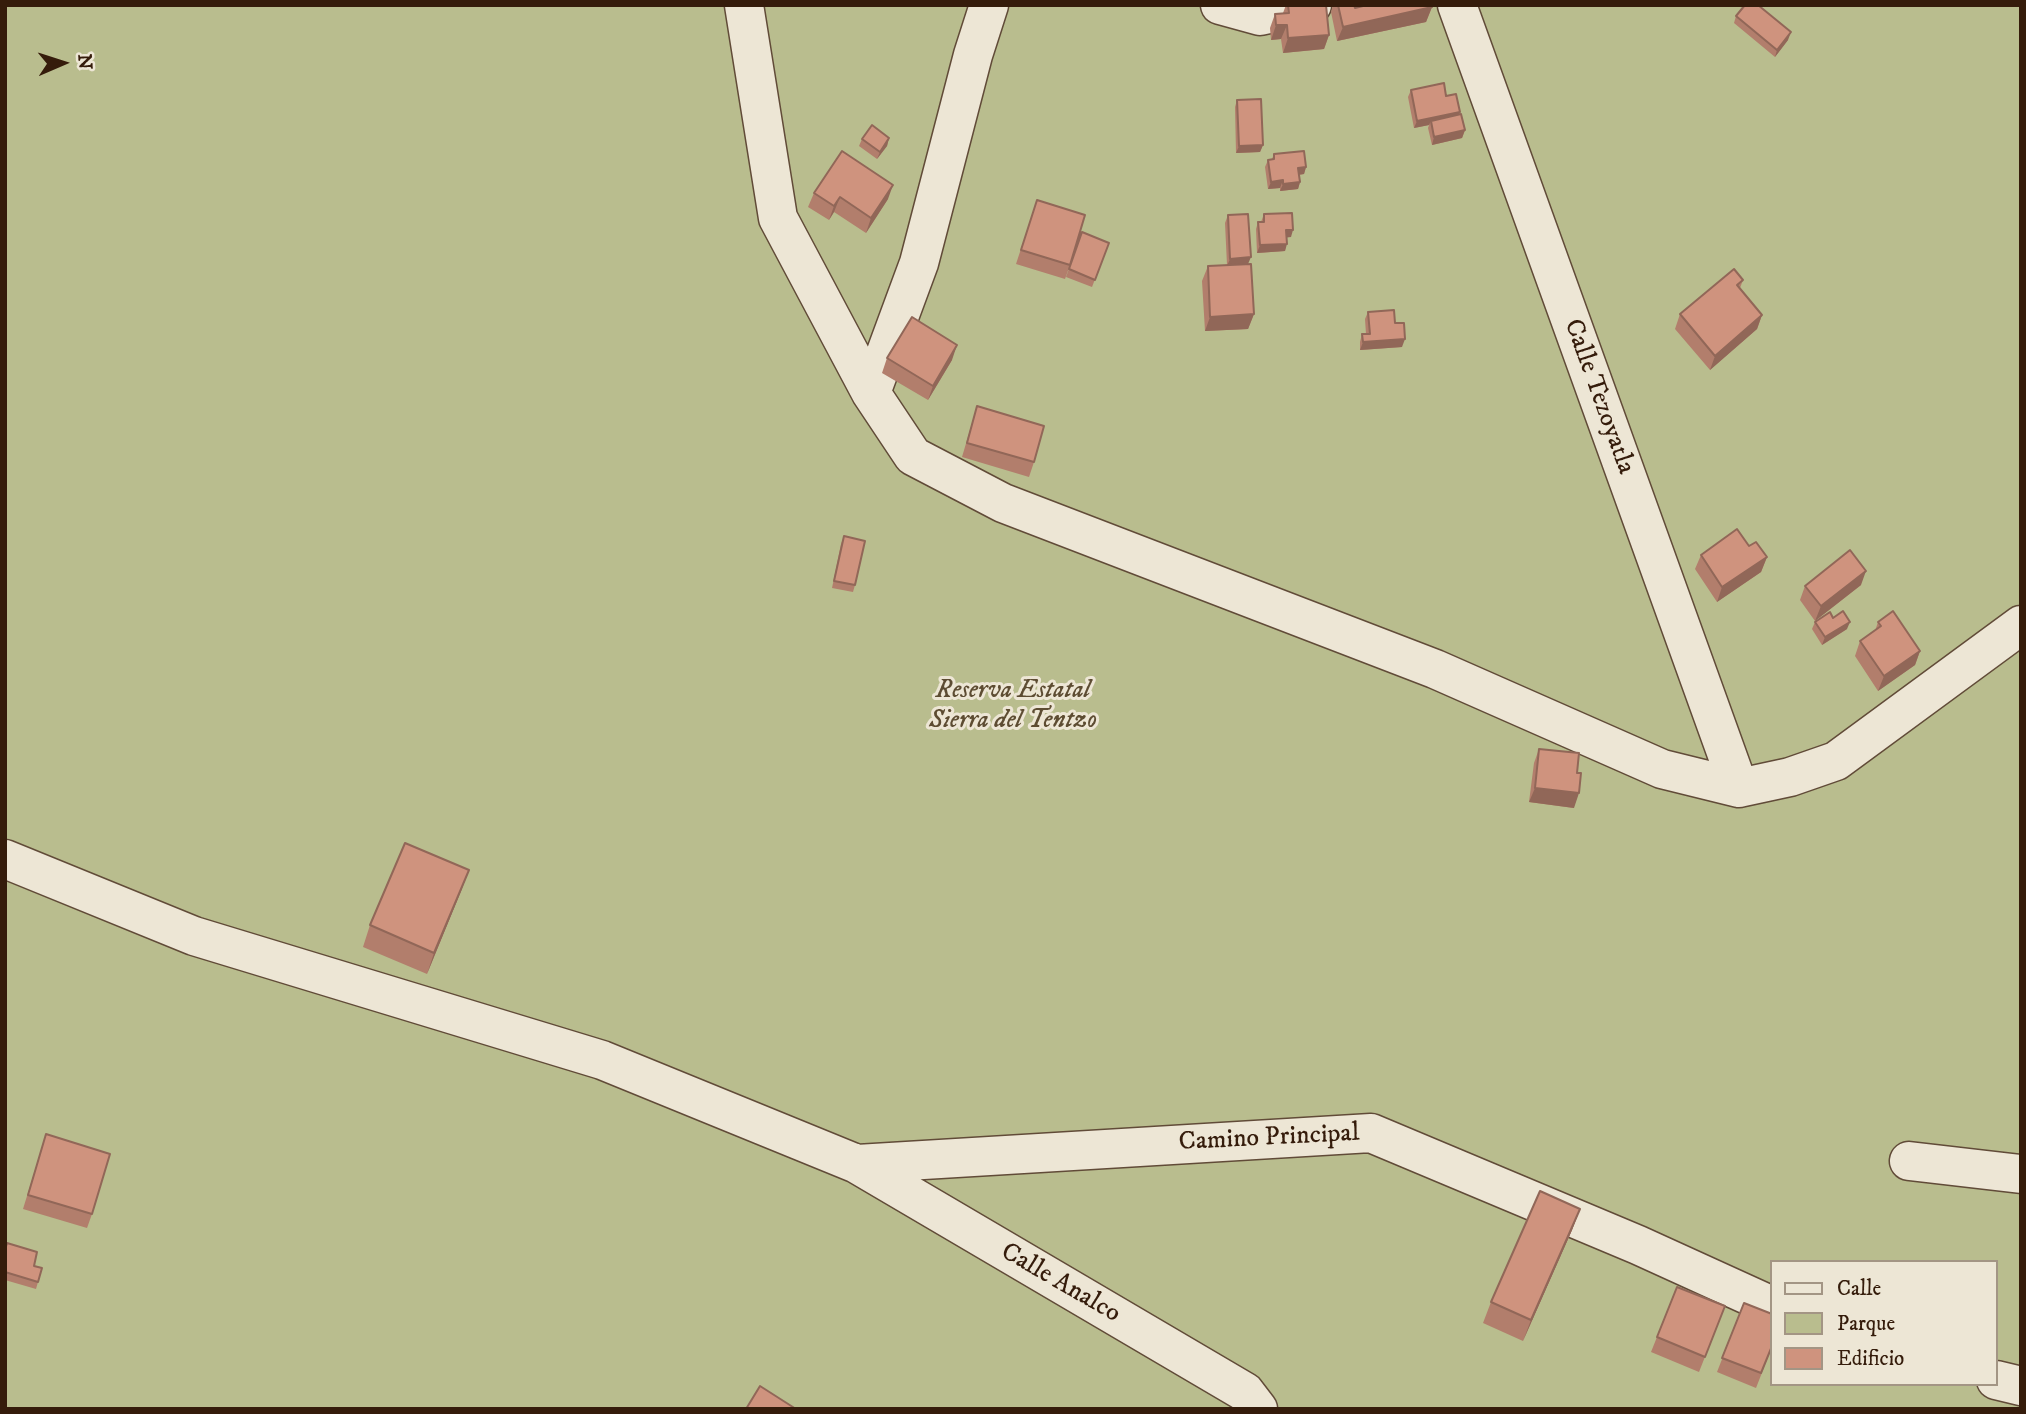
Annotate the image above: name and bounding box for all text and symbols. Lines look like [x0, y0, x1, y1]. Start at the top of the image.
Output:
north arrow [28, 28, 98, 98]
text: N [73, 53, 96, 70]
street label: Calle Tezoyatla [1556, 315, 1640, 479]
park label: Reserva Estatal Sierra del Tentzo [929, 676, 1097, 738]
street label: Camino Principal [1178, 1119, 1360, 1159]
street label: Calle Analco [995, 1237, 1125, 1331]
legend [1770, 1260, 1998, 1386]
text: Calle [1837, 1276, 1881, 1302]
text: Parque [1837, 1311, 1895, 1337]
text: Edificio [1837, 1346, 1904, 1372]

